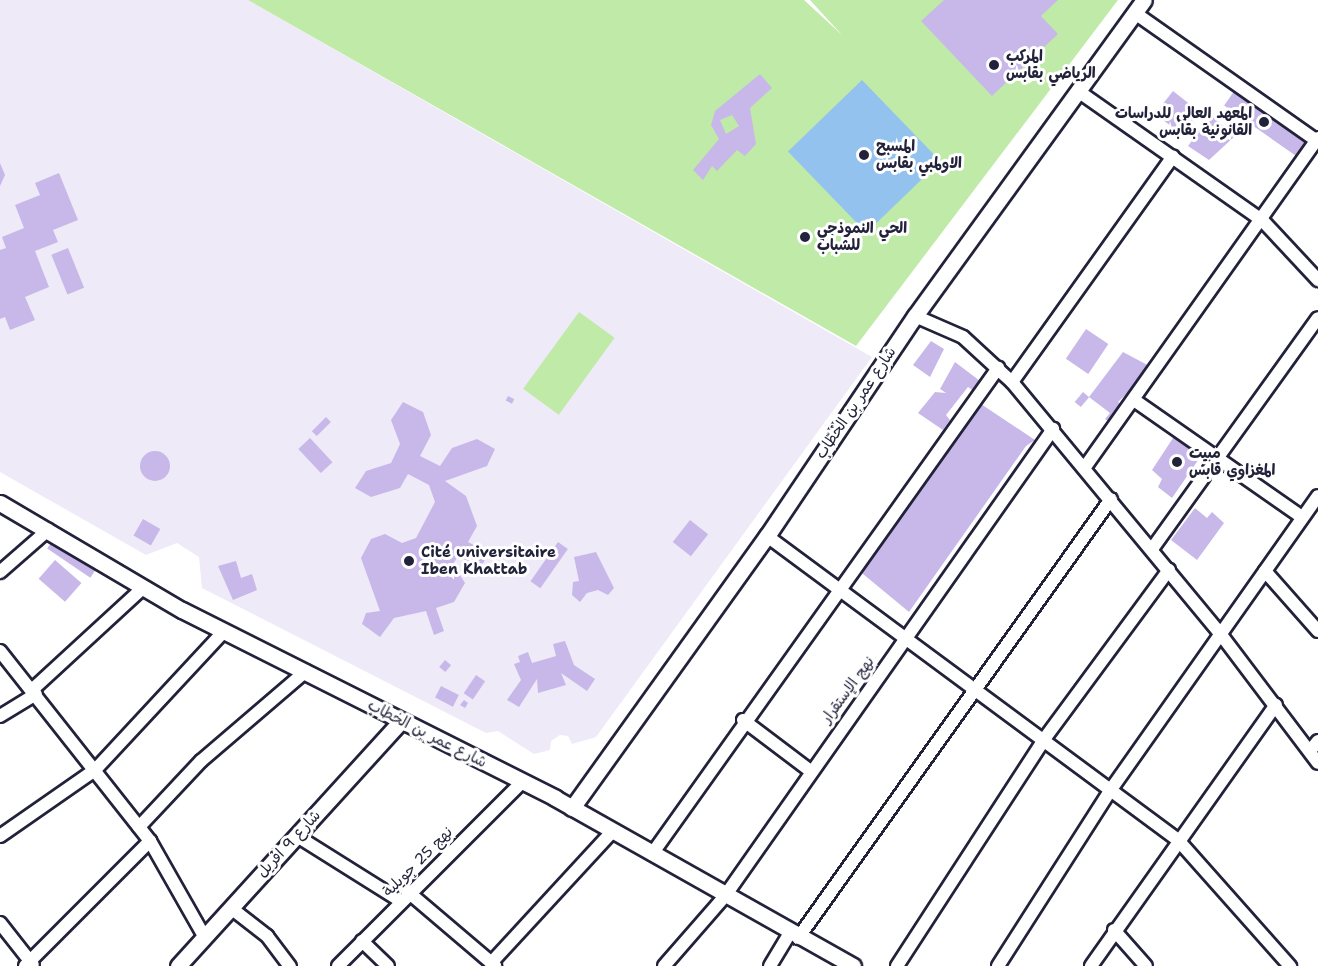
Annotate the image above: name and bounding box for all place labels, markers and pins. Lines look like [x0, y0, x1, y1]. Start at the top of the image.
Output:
place label: المركب الرياضي بقابس [1006, 47, 1096, 82]
marker: المركب الرياضي بقابس [987, 58, 1001, 72]
place label: المعهد العالي للدراسات القانونية بقابس [1115, 104, 1252, 139]
marker: المعهد العالي للدراسات القانونية بقابس [1257, 115, 1271, 129]
place label: المسبح الاولمبي بقابس [876, 137, 962, 172]
marker: المسبح الاولمبي بقابس [857, 148, 871, 162]
place label: الحي النموذجي للشباب [817, 219, 907, 254]
marker: الحي النموذجي للشباب [798, 230, 812, 244]
place label: مبيت المغزاوي قابس [1189, 444, 1275, 479]
marker: مبيت المغزاوي قابس [1170, 455, 1184, 469]
place label: Cité universitaire Iben Khattab [421, 543, 556, 578]
marker: Cité universitaire Iben Khattab [402, 554, 416, 568]

